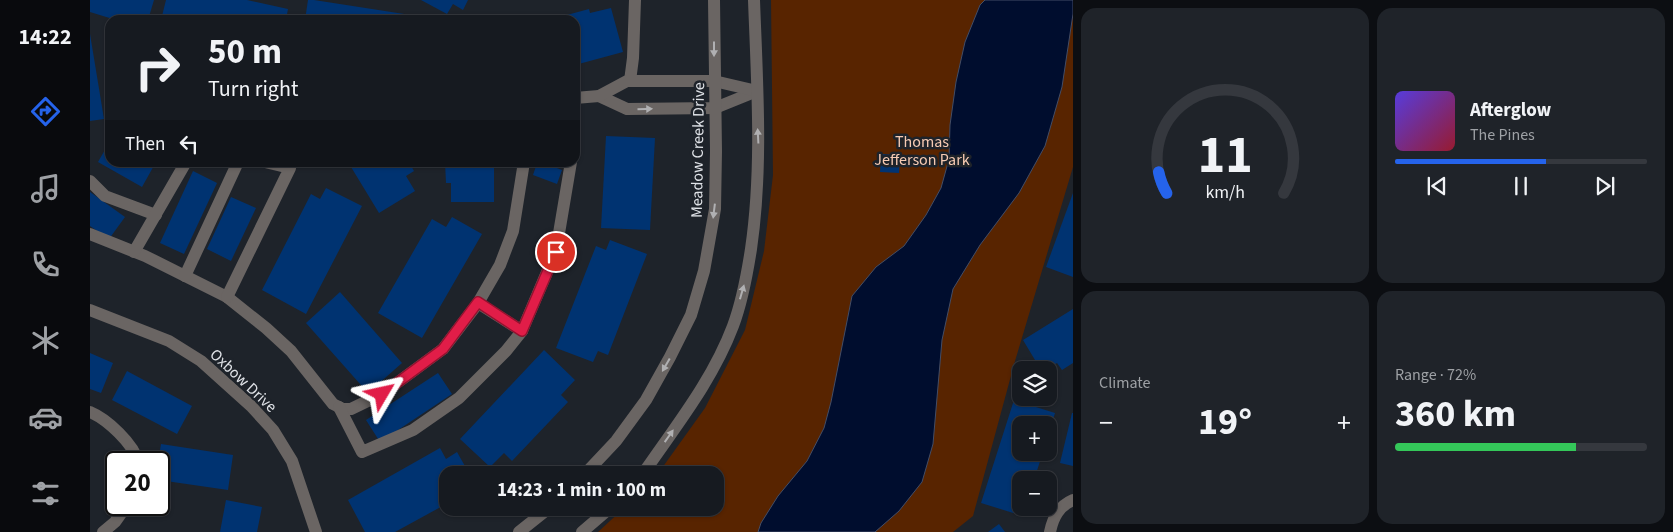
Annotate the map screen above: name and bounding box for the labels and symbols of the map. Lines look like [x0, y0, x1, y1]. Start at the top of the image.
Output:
one-way arrow [710, 41, 718, 57]
street label: Meadow Creek Drive [686, 82, 710, 218]
one-way arrow [637, 105, 653, 113]
one-way arrow [753, 127, 761, 143]
park label: Thomas Jefferson Park [874, 131, 970, 171]
one-way arrow [710, 203, 718, 219]
pin [535, 231, 577, 273]
one-way arrow [739, 284, 747, 299]
street label: Oxbow Drive [205, 344, 282, 418]
one-way arrow [662, 358, 670, 372]
position arrow [355, 367, 407, 419]
one-way arrow [664, 429, 674, 443]
speed limit sign: 20 [105, 451, 170, 516]

